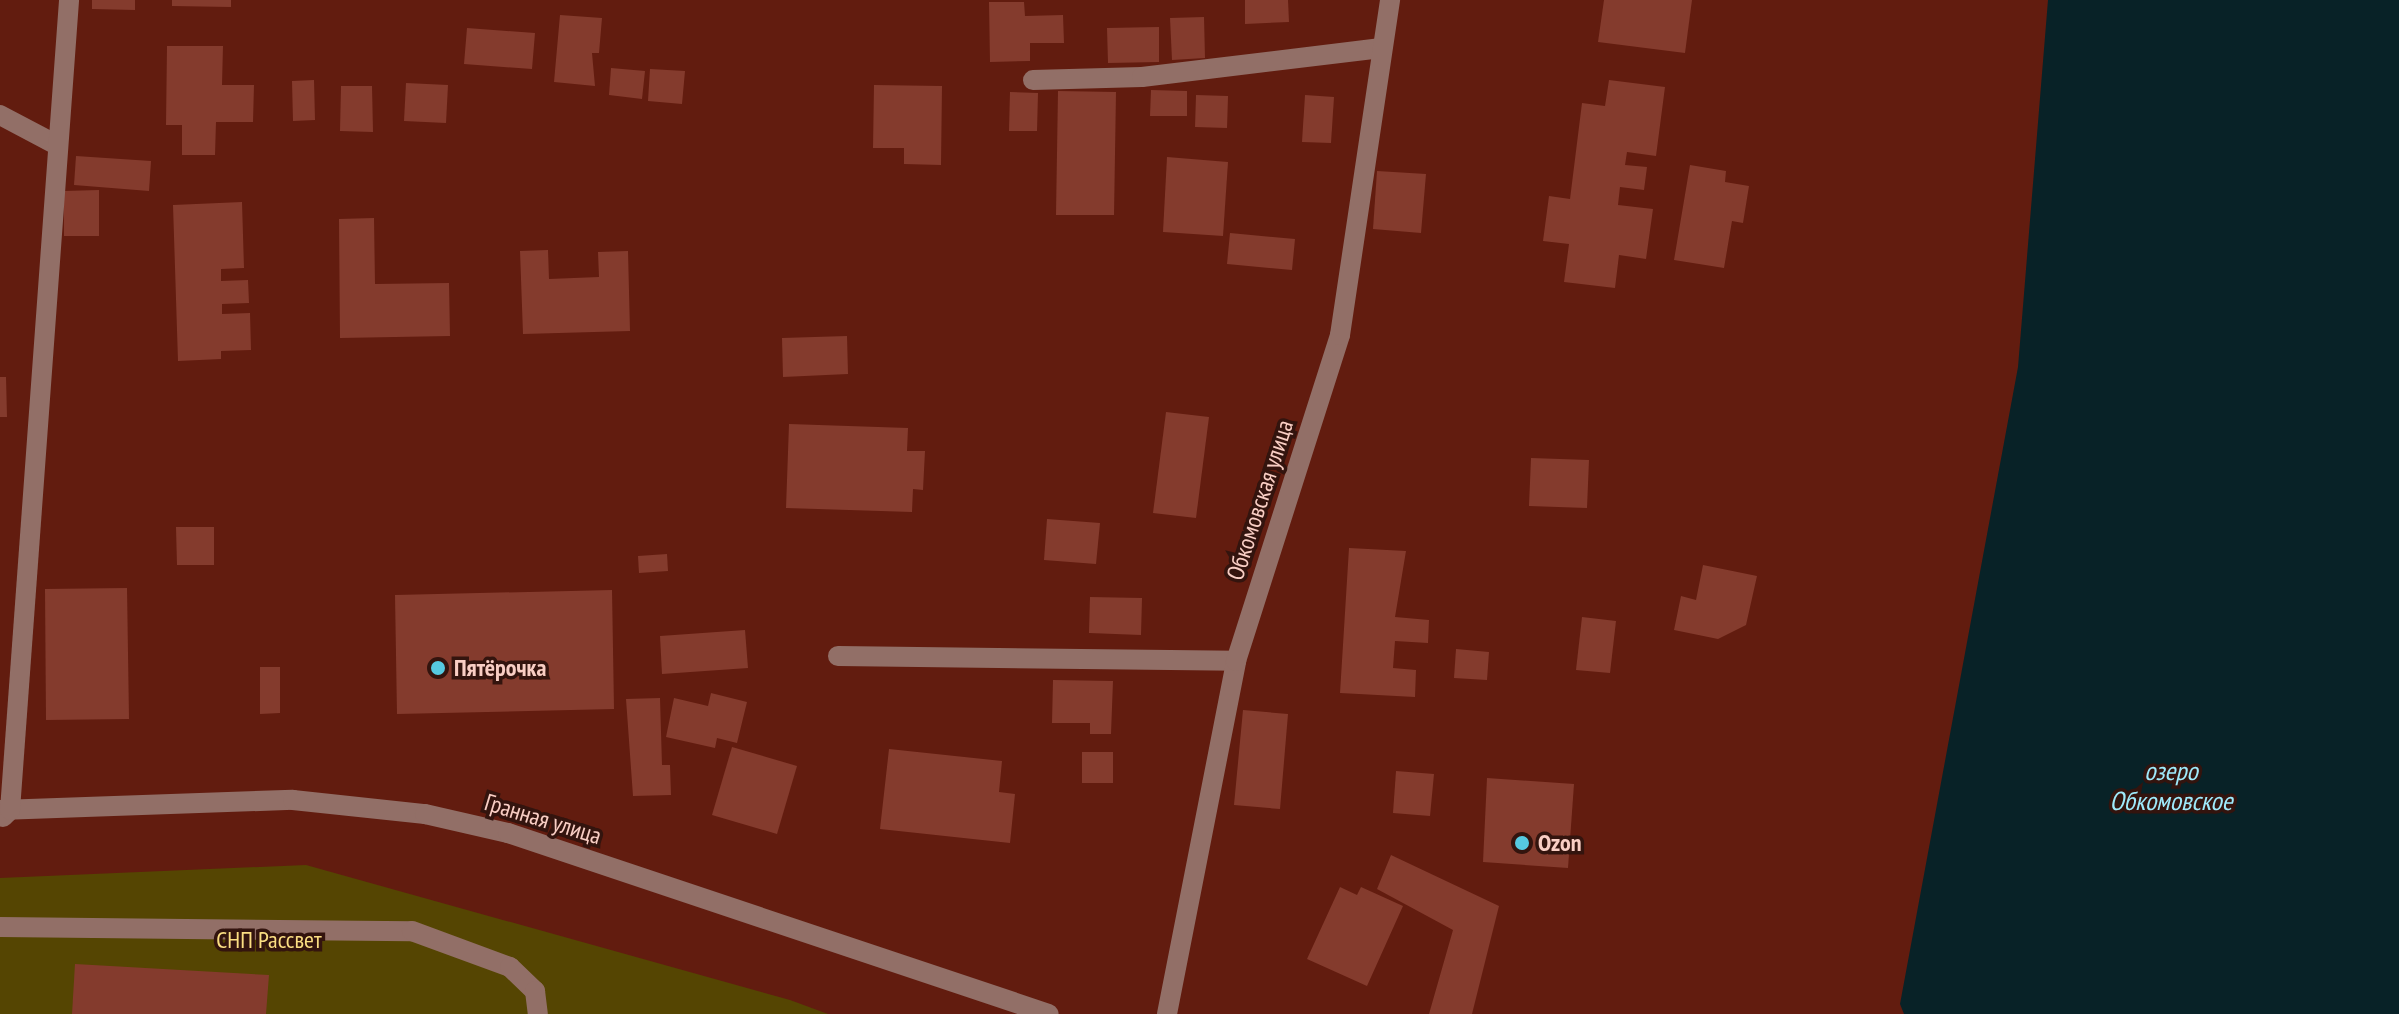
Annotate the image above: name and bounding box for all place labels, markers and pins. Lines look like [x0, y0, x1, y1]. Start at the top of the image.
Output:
place label: Пятёрочка [454, 654, 546, 682]
marker: Пятёрочка [429, 659, 447, 677]
place label: Ozon [1538, 829, 1581, 857]
marker: Ozon [1513, 834, 1531, 852]

